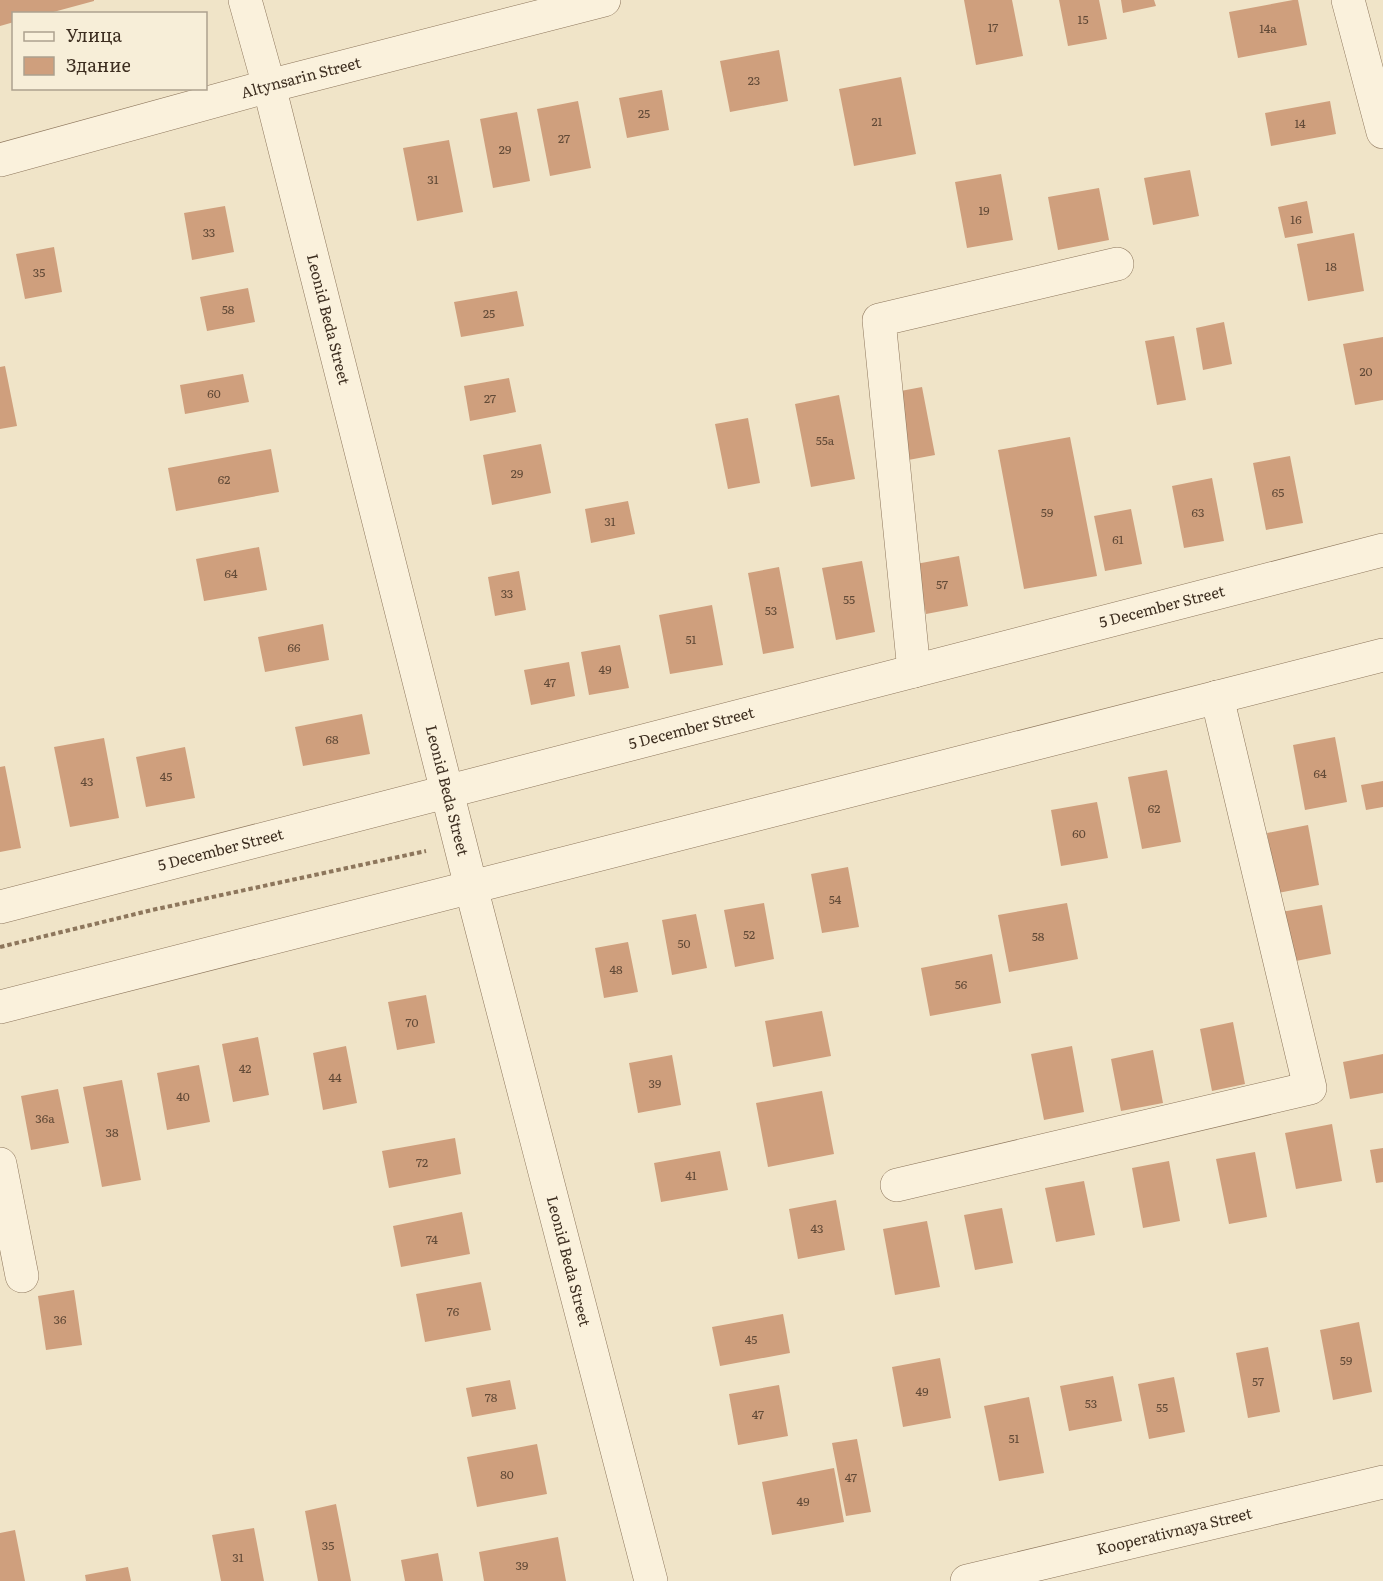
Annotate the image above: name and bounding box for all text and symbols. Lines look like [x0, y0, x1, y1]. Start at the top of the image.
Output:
house number: 15 [1078, 10, 1088, 28]
legend [12, 12, 207, 90]
house number: 17 [988, 18, 998, 36]
house number: 14а [1259, 19, 1277, 37]
text: Улица [66, 21, 122, 48]
street label: Altynsarin Street [238, 50, 363, 103]
text: Здание [66, 51, 131, 78]
house number: 23 [748, 71, 760, 89]
house number: 25 [638, 104, 650, 122]
house number: 21 [872, 112, 883, 130]
house number: 14 [1294, 114, 1306, 132]
house number: 27 [558, 129, 570, 147]
house number: 29 [499, 140, 511, 158]
house number: 31 [427, 170, 439, 188]
house number: 19 [978, 201, 990, 219]
house number: 16 [1290, 210, 1302, 228]
house number: 33 [203, 223, 215, 241]
street label: Leonid Beda Street [302, 251, 357, 387]
house number: 18 [1325, 257, 1337, 275]
house number: 35 [33, 263, 45, 281]
house number: 58 [222, 300, 235, 318]
house number: 25 [483, 304, 495, 322]
house number: 20 [1359, 362, 1373, 380]
house number: 60 [207, 384, 221, 402]
house number: 27 [484, 389, 496, 407]
house number: 55а [816, 431, 835, 449]
house number: 29 [511, 464, 523, 482]
house number: 62 [218, 470, 230, 488]
house number: 65 [1272, 483, 1284, 501]
house number: 59 [1041, 503, 1053, 521]
house number: 63 [1192, 503, 1204, 521]
house number: 31 [604, 512, 616, 530]
house number: 61 [1112, 530, 1124, 548]
house number: 64 [224, 564, 238, 582]
house number: 57 [936, 575, 948, 593]
street label: 5 December Street [1096, 578, 1227, 633]
house number: 33 [501, 584, 513, 602]
house number: 55 [843, 590, 855, 608]
house number: 53 [765, 601, 777, 619]
house number: 51 [686, 630, 697, 648]
house number: 66 [288, 638, 301, 656]
house number: 49 [599, 660, 611, 678]
house number: 47 [544, 673, 556, 691]
street label: 5 December Street [626, 700, 756, 754]
street label: Leonid Beda Street [421, 722, 476, 858]
house number: 68 [325, 730, 339, 748]
house number: 64 [1313, 764, 1327, 782]
house number: 45 [160, 767, 172, 785]
house number: 43 [80, 772, 94, 790]
house number: 62 [1148, 799, 1160, 817]
street label: 5 December Street [155, 821, 286, 876]
house number: 60 [1072, 824, 1086, 842]
house number: 54 [829, 890, 842, 908]
house number: 52 [743, 925, 755, 943]
house number: 58 [1032, 927, 1045, 945]
house number: 50 [677, 934, 691, 952]
house number: 48 [609, 960, 623, 978]
house number: 56 [955, 975, 968, 993]
house number: 70 [405, 1013, 419, 1031]
house number: 42 [239, 1059, 251, 1077]
house number: 44 [328, 1068, 342, 1086]
house number: 39 [649, 1074, 661, 1092]
house number: 40 [176, 1087, 190, 1105]
house number: 36а [35, 1109, 55, 1127]
house number: 38 [105, 1123, 119, 1141]
house number: 72 [416, 1153, 428, 1171]
house number: 41 [685, 1166, 697, 1184]
street label: Leonid Beda Street [542, 1193, 597, 1329]
house number: 43 [810, 1219, 824, 1237]
house number: 74 [426, 1230, 438, 1248]
house number: 76 [447, 1302, 460, 1320]
house number: 36 [54, 1310, 67, 1328]
house number: 45 [745, 1330, 757, 1348]
house number: 59 [1340, 1351, 1352, 1369]
house number: 57 [1252, 1372, 1264, 1390]
house number: 49 [916, 1382, 928, 1400]
house number: 78 [485, 1388, 498, 1406]
house number: 53 [1085, 1394, 1097, 1412]
house number: 55 [1156, 1398, 1168, 1416]
house number: 47 [752, 1405, 764, 1423]
house number: 51 [1009, 1429, 1020, 1447]
house number: 80 [500, 1465, 514, 1483]
house number: 47 [845, 1468, 857, 1486]
house number: 49 [797, 1492, 809, 1510]
street label: Kooperativnaya Street [1094, 1501, 1254, 1560]
house number: 35 [322, 1536, 334, 1554]
house number: 31 [232, 1548, 244, 1566]
house number: 39 [516, 1556, 528, 1574]

